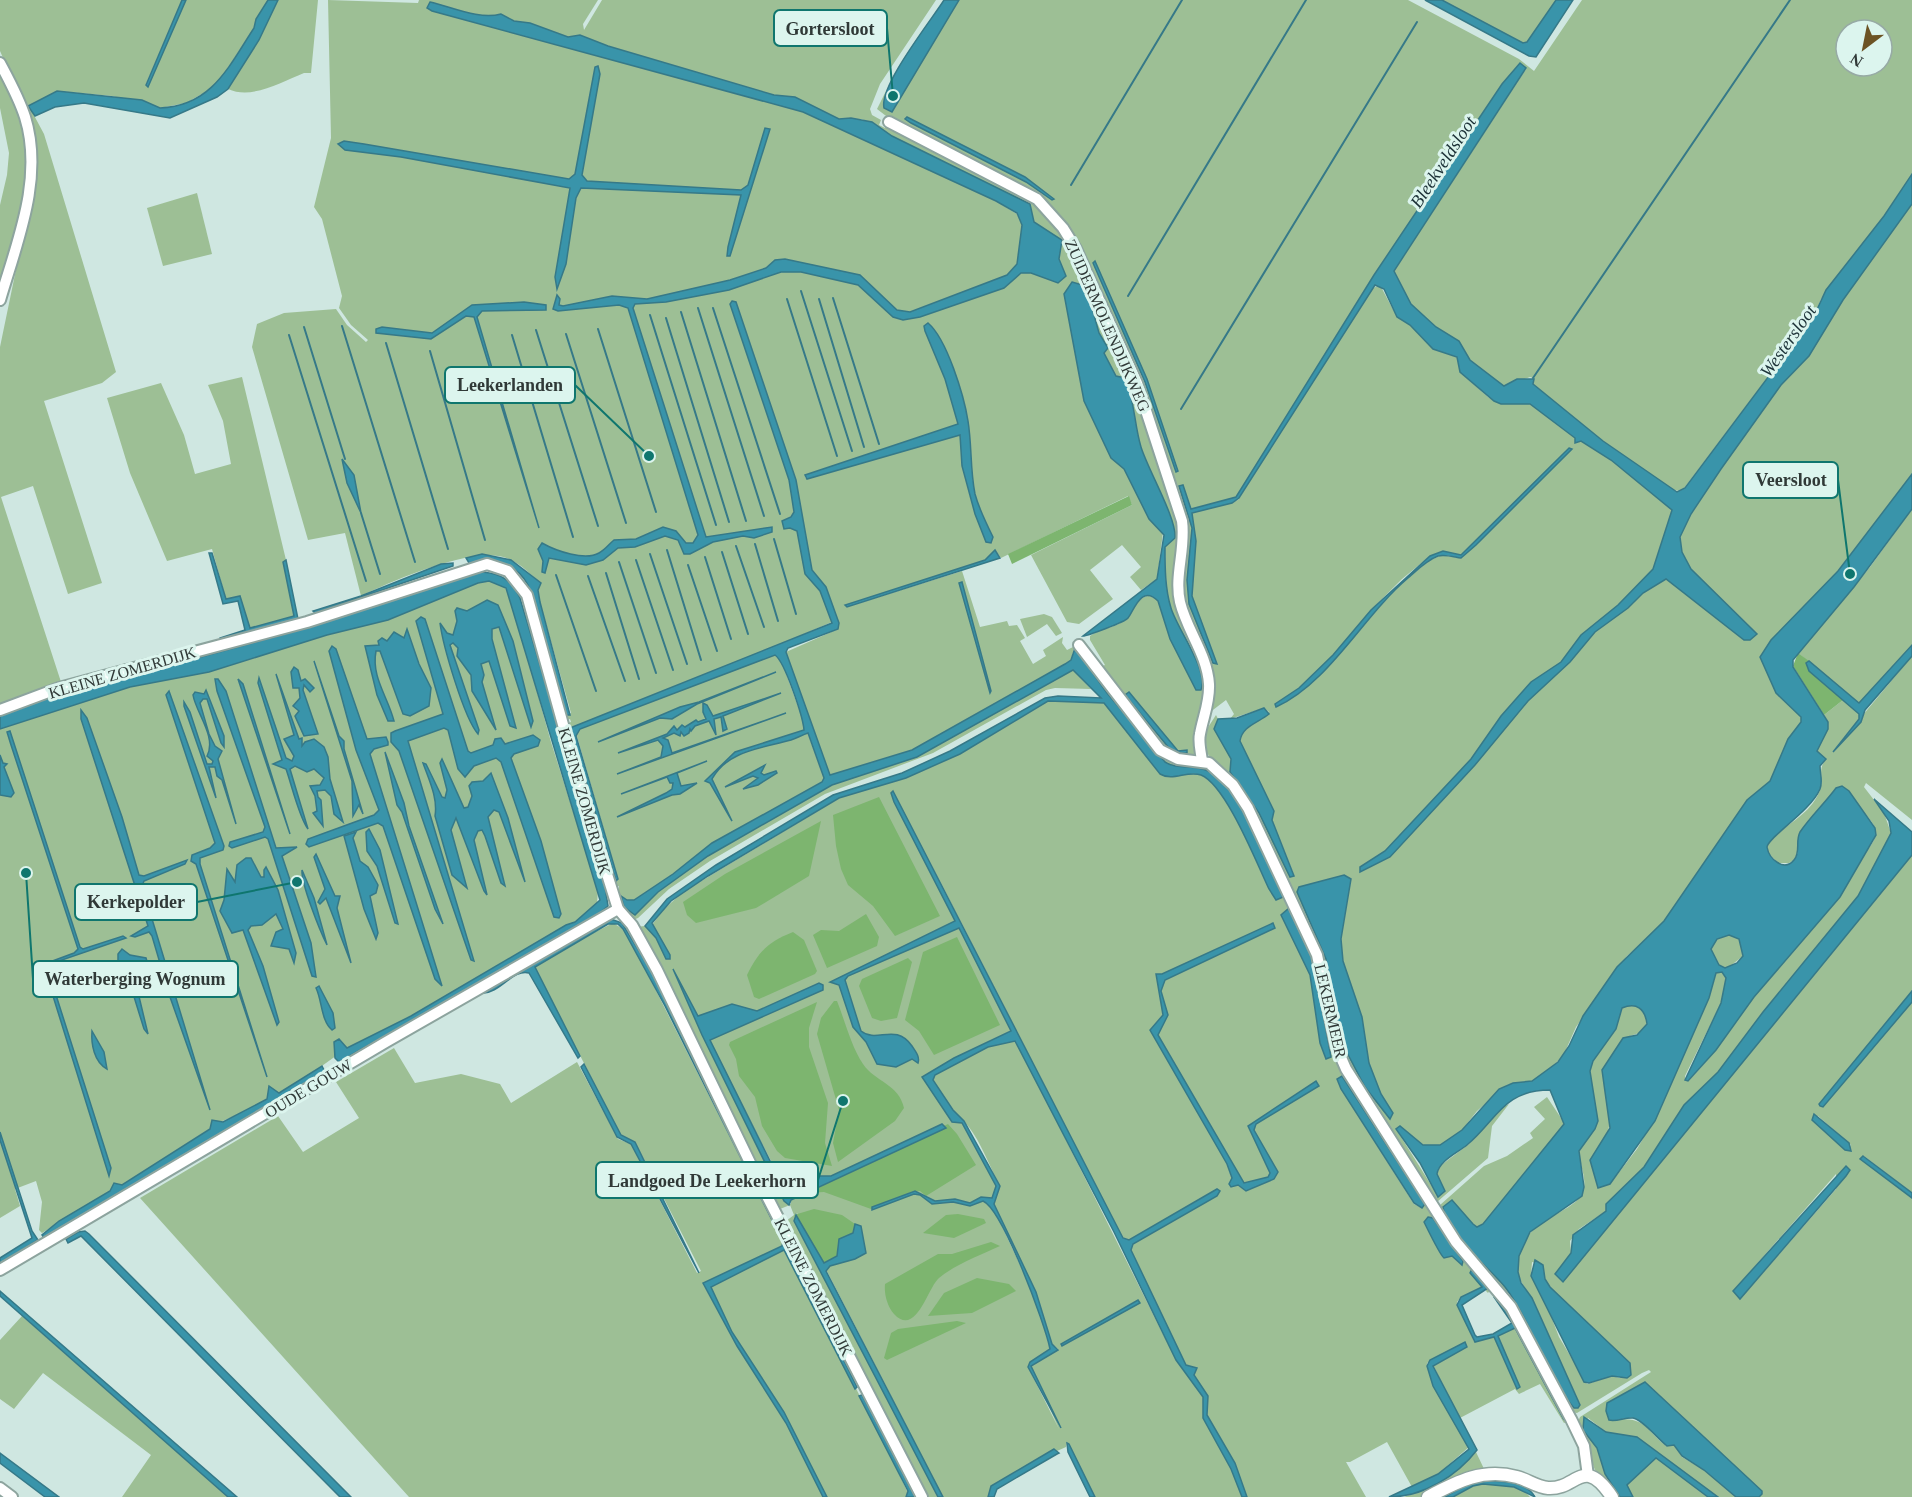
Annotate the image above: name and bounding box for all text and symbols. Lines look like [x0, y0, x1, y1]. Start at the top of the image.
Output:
callout: Gortersloot [774, 10, 887, 46]
north arrow [1834, 18, 1894, 78]
text: Gortersloot [786, 19, 874, 39]
text: N [1847, 50, 1866, 71]
water label: Bleekveldsloot [1406, 112, 1481, 211]
street label: ZUIDERMOLENDIJKWEG [1062, 236, 1153, 414]
water label: Westersloot [1756, 300, 1821, 381]
callout: Leekerlanden [445, 367, 575, 403]
text: Leekerlanden [457, 375, 563, 395]
callout: Veersloot [1743, 462, 1838, 498]
text: Veersloot [1755, 470, 1827, 490]
street label: KLEINE ZOMERDIJK [47, 643, 198, 702]
street label: KLEINE ZOMERDIJK [555, 726, 614, 877]
callout: Kerkepolder [75, 884, 197, 920]
text: Kerkepolder [87, 892, 185, 912]
callout: Waterberging Wognum [33, 961, 238, 997]
street label: LEKERMEER [1311, 962, 1350, 1060]
text: Waterberging Wognum [44, 969, 226, 989]
street label: OUDE GOUW [262, 1055, 355, 1121]
callout: Landgoed De Leekerhorn [596, 1162, 818, 1198]
text: Landgoed De Leekerhorn [608, 1171, 806, 1191]
street label: KLEINE ZOMERDIJK [771, 1215, 856, 1359]

